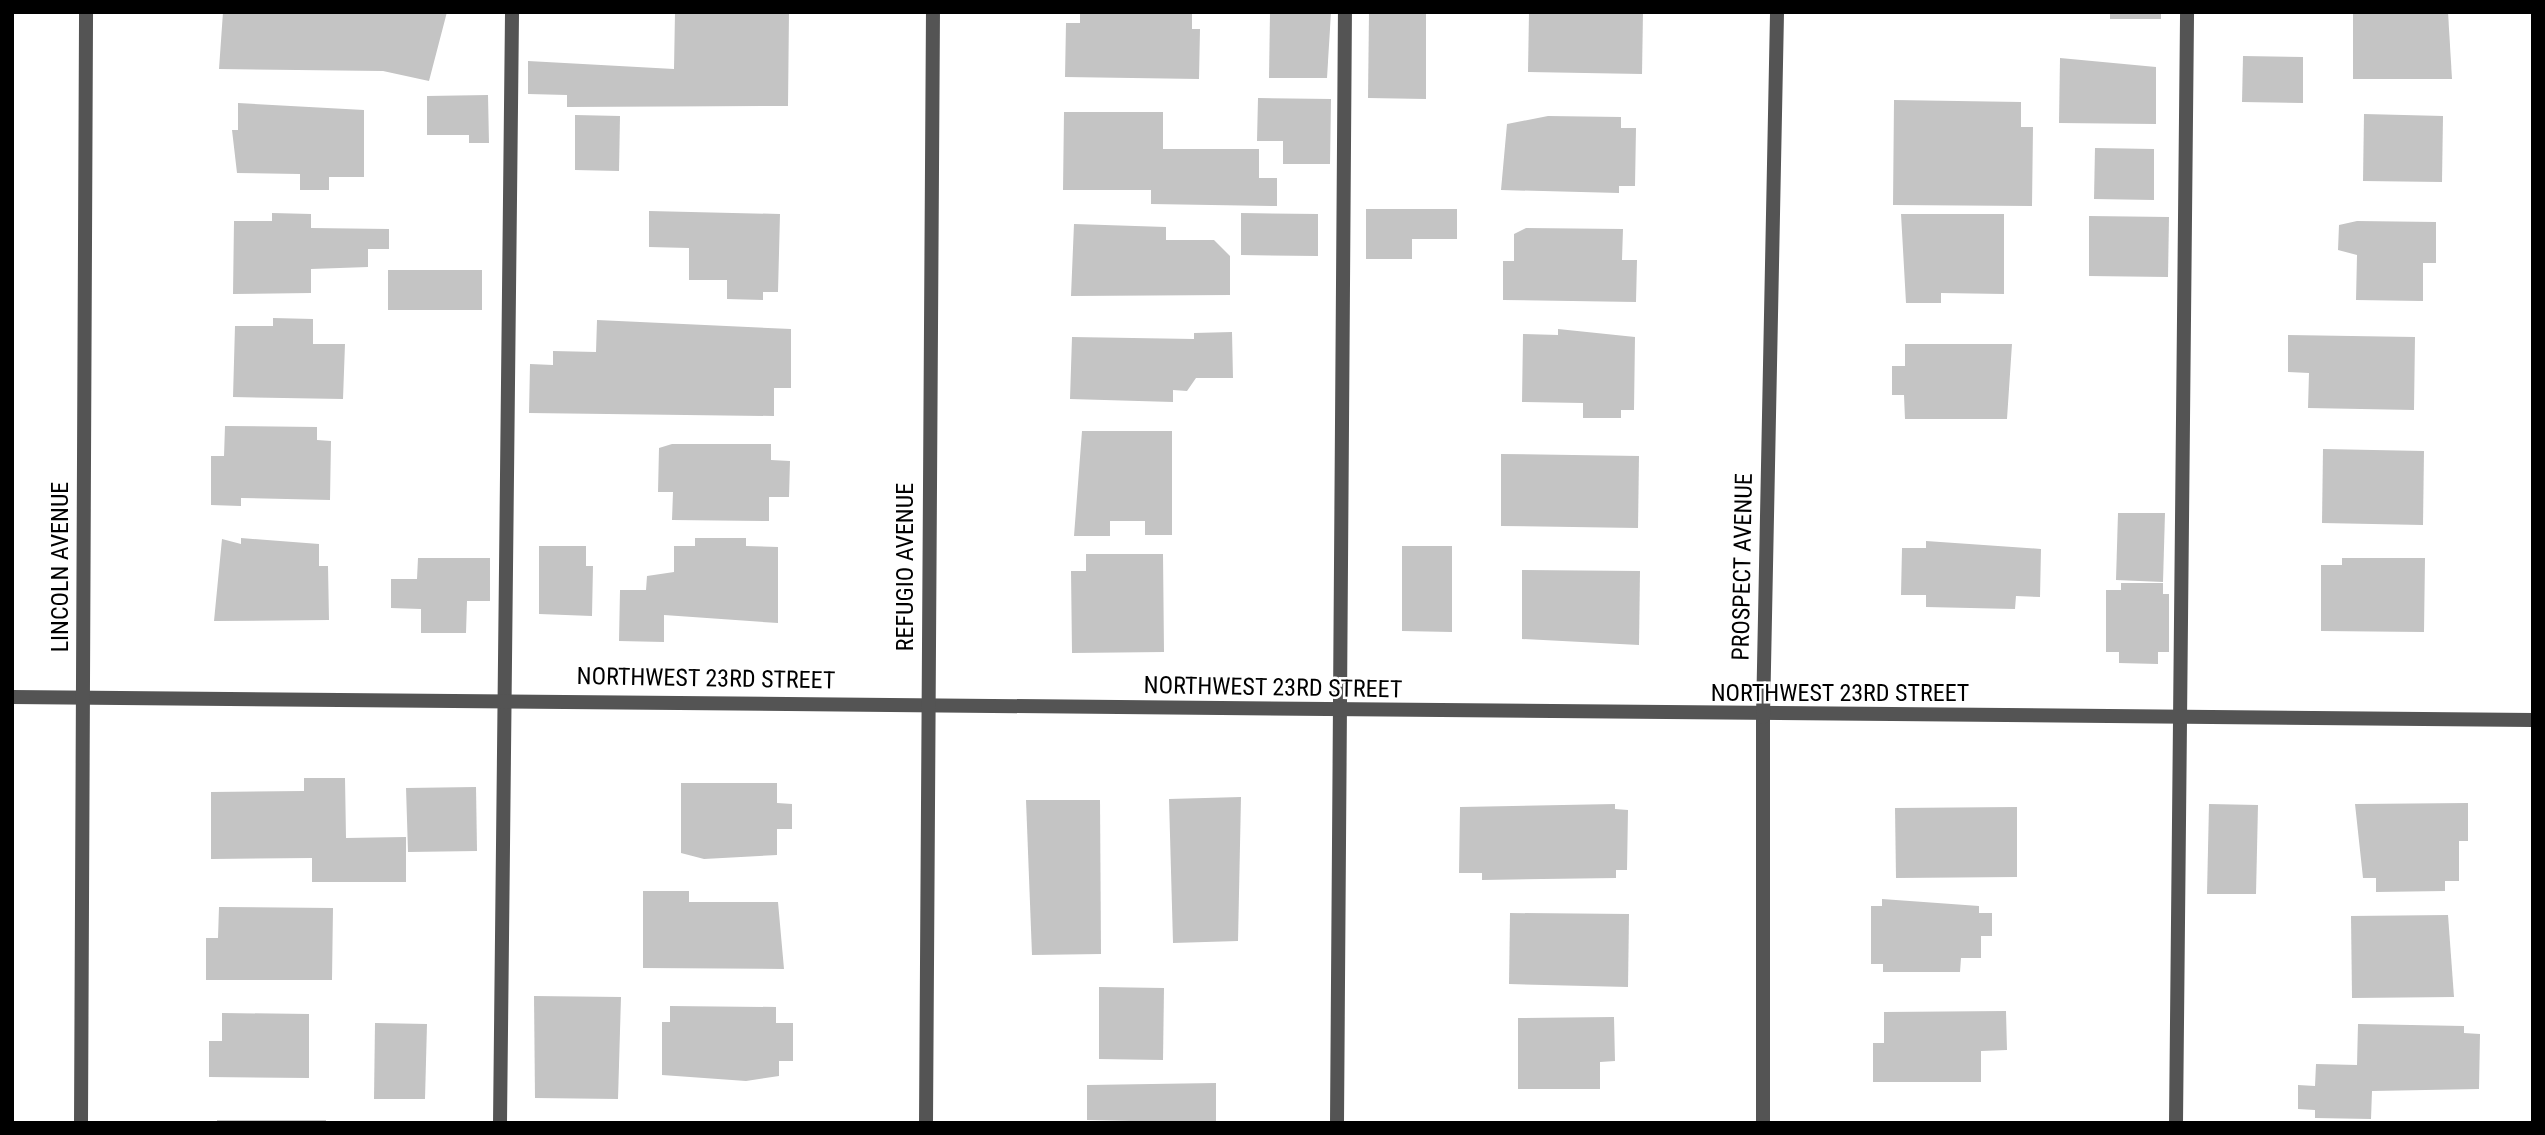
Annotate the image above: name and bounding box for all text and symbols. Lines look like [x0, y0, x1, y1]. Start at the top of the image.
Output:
street label: PROSPECT AVENUE [1727, 473, 1759, 661]
street label: LINCOLN AVENUE [47, 482, 75, 652]
street label: REFUGIO AVENUE [892, 483, 920, 651]
street label: NORTHWEST 23RD STREET [576, 662, 836, 696]
street label: NORTHWEST 23RD STREET [1143, 671, 1403, 705]
street label: NORTHWEST 23RD STREET [1710, 680, 1970, 708]

